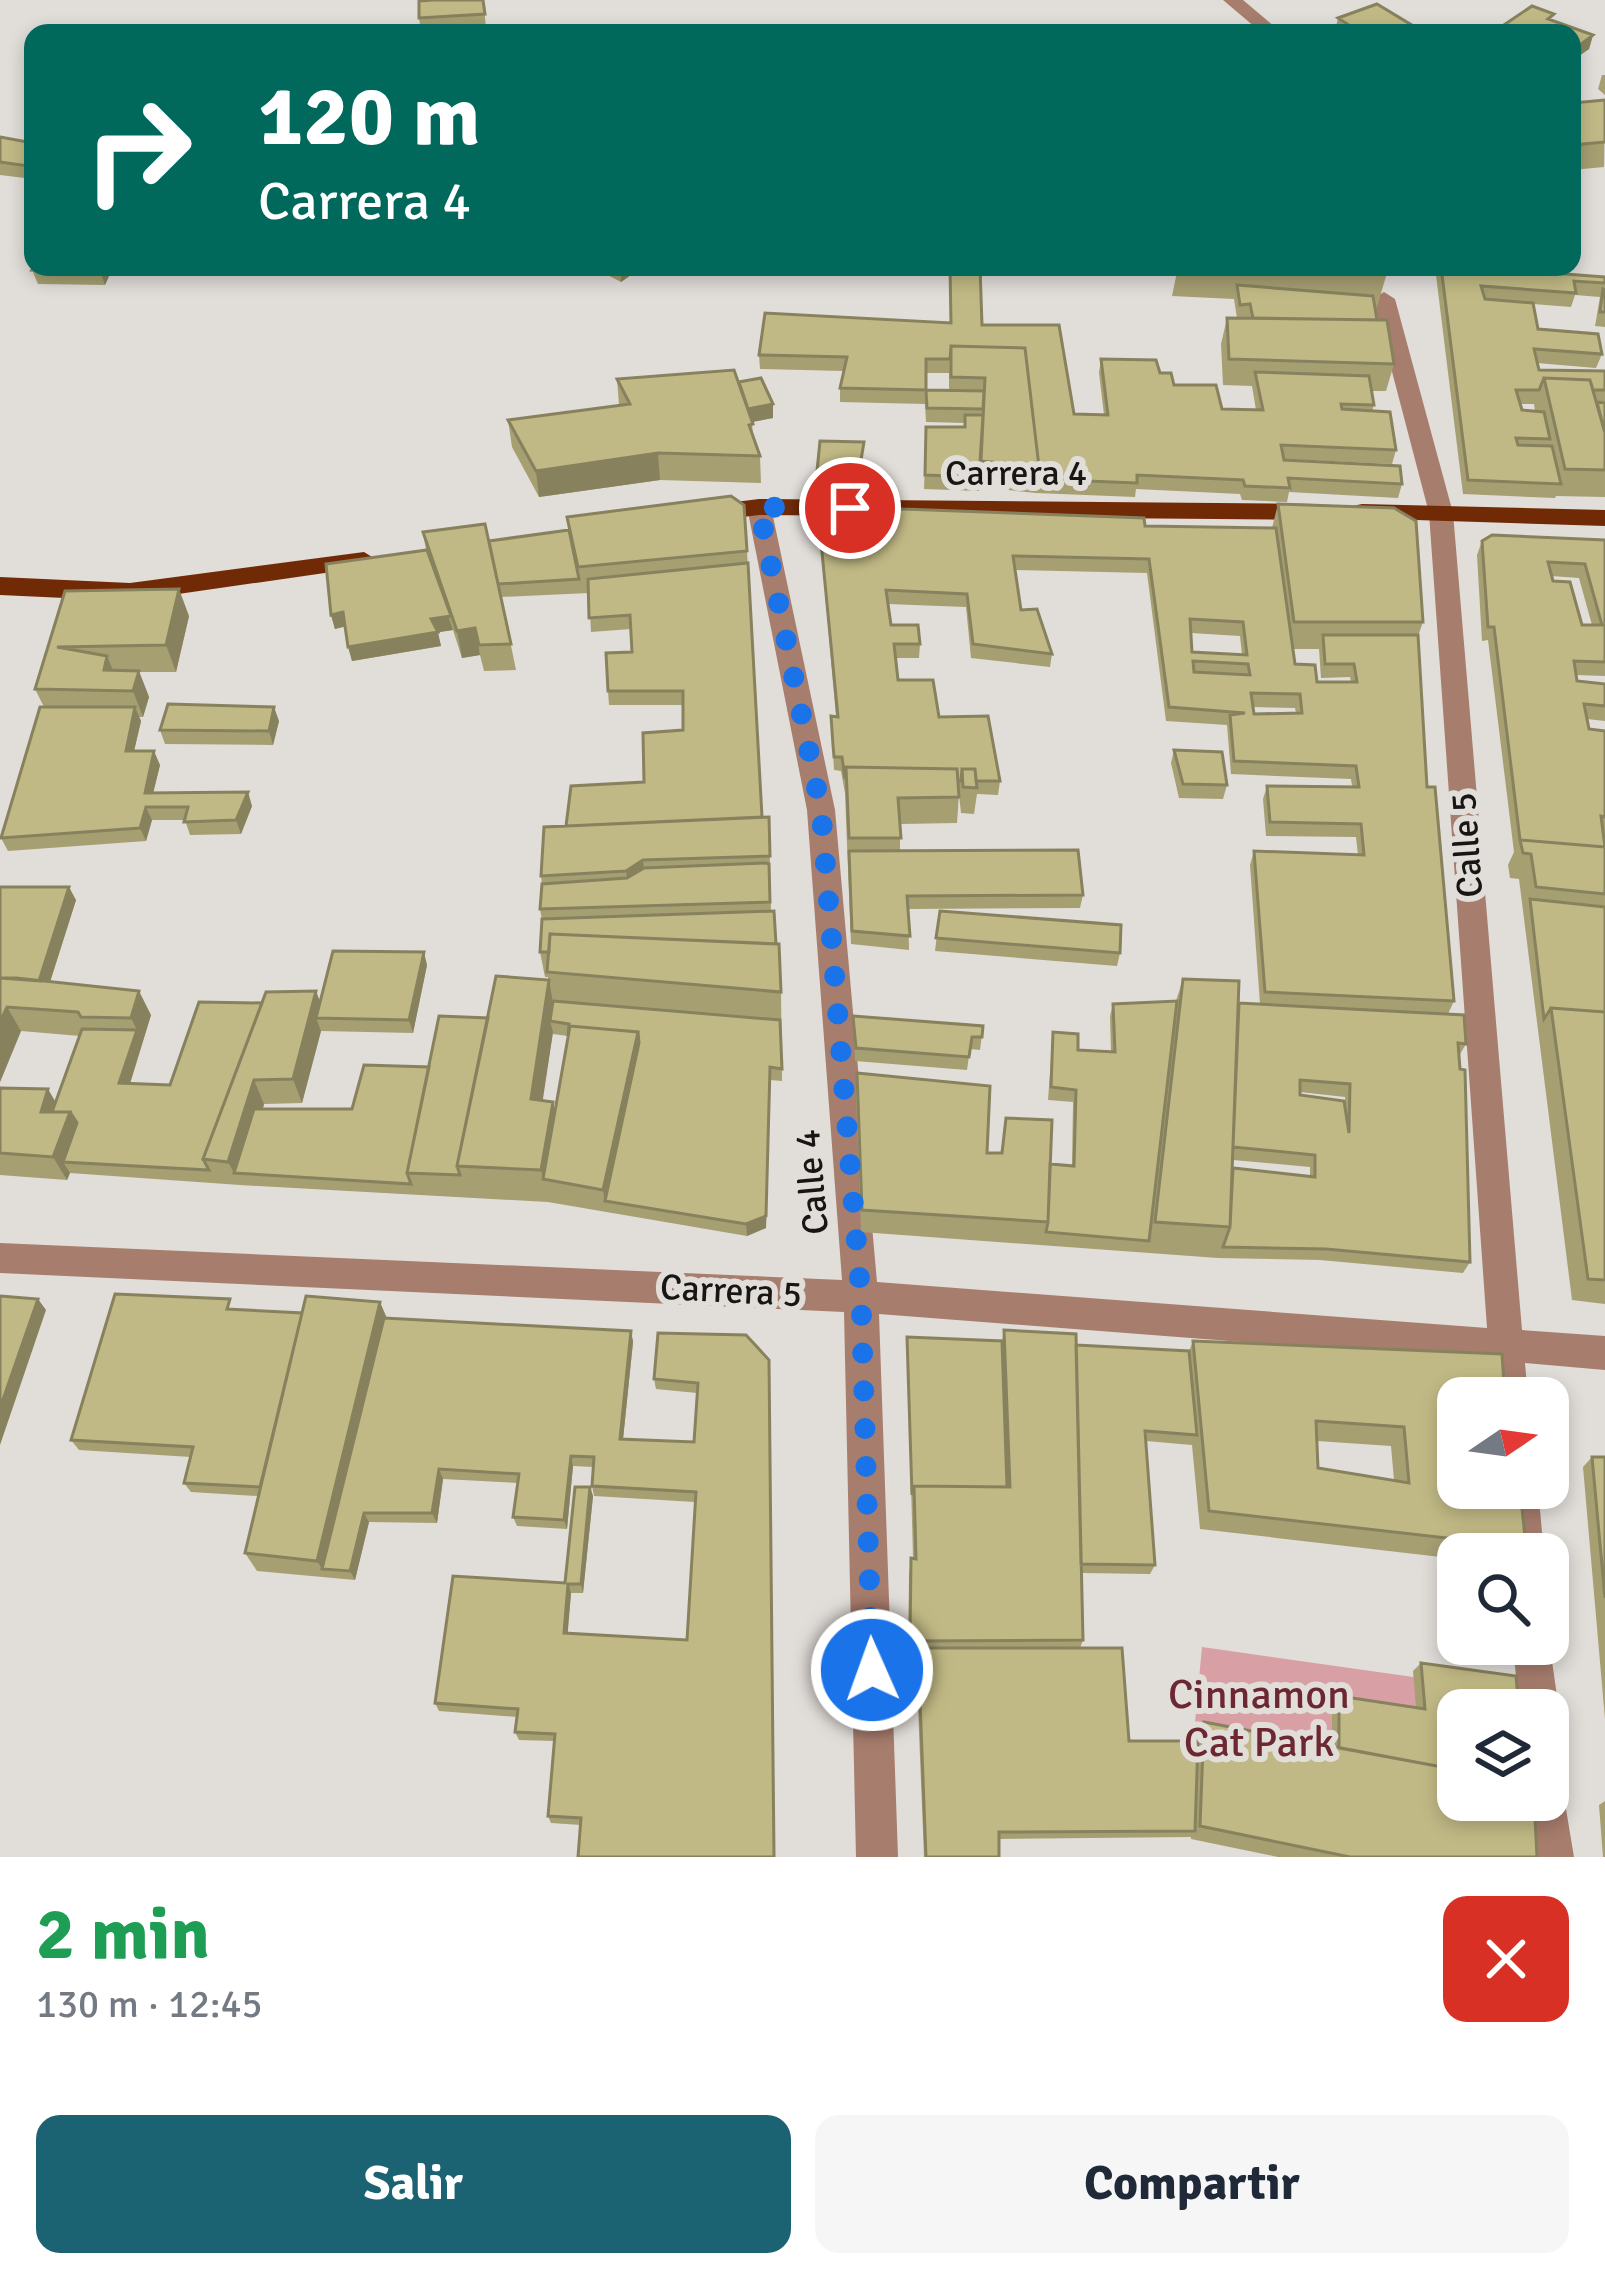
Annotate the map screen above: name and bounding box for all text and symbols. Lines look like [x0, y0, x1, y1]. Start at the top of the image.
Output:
text: 120 m [258, 65, 480, 169]
icon: right [60, 72, 216, 228]
text: Carrera 4 [258, 168, 471, 235]
street label: Carrera 4 [945, 451, 1087, 496]
pin [799, 457, 901, 559]
icon: arrive [817, 475, 883, 541]
street label: Calle 5 [1441, 791, 1493, 899]
street label: Calle 4 [785, 1127, 839, 1237]
street label: Carrera 5 [659, 1265, 803, 1317]
north arrow [1437, 1377, 1569, 1509]
map controls [1437, 1377, 1569, 1821]
button: search [1437, 1533, 1569, 1665]
position arrow [809, 1607, 935, 1733]
park label: Cinnamon Cat Park [1168, 1669, 1350, 1768]
button: layers [1437, 1689, 1569, 1821]
text: 2 min [36, 1890, 210, 1979]
button: close [1443, 1896, 1569, 2022]
text: 130 m · 12:45 [36, 1980, 263, 2028]
button: Salir [36, 2115, 791, 2253]
button: Compartir [815, 2115, 1569, 2253]

